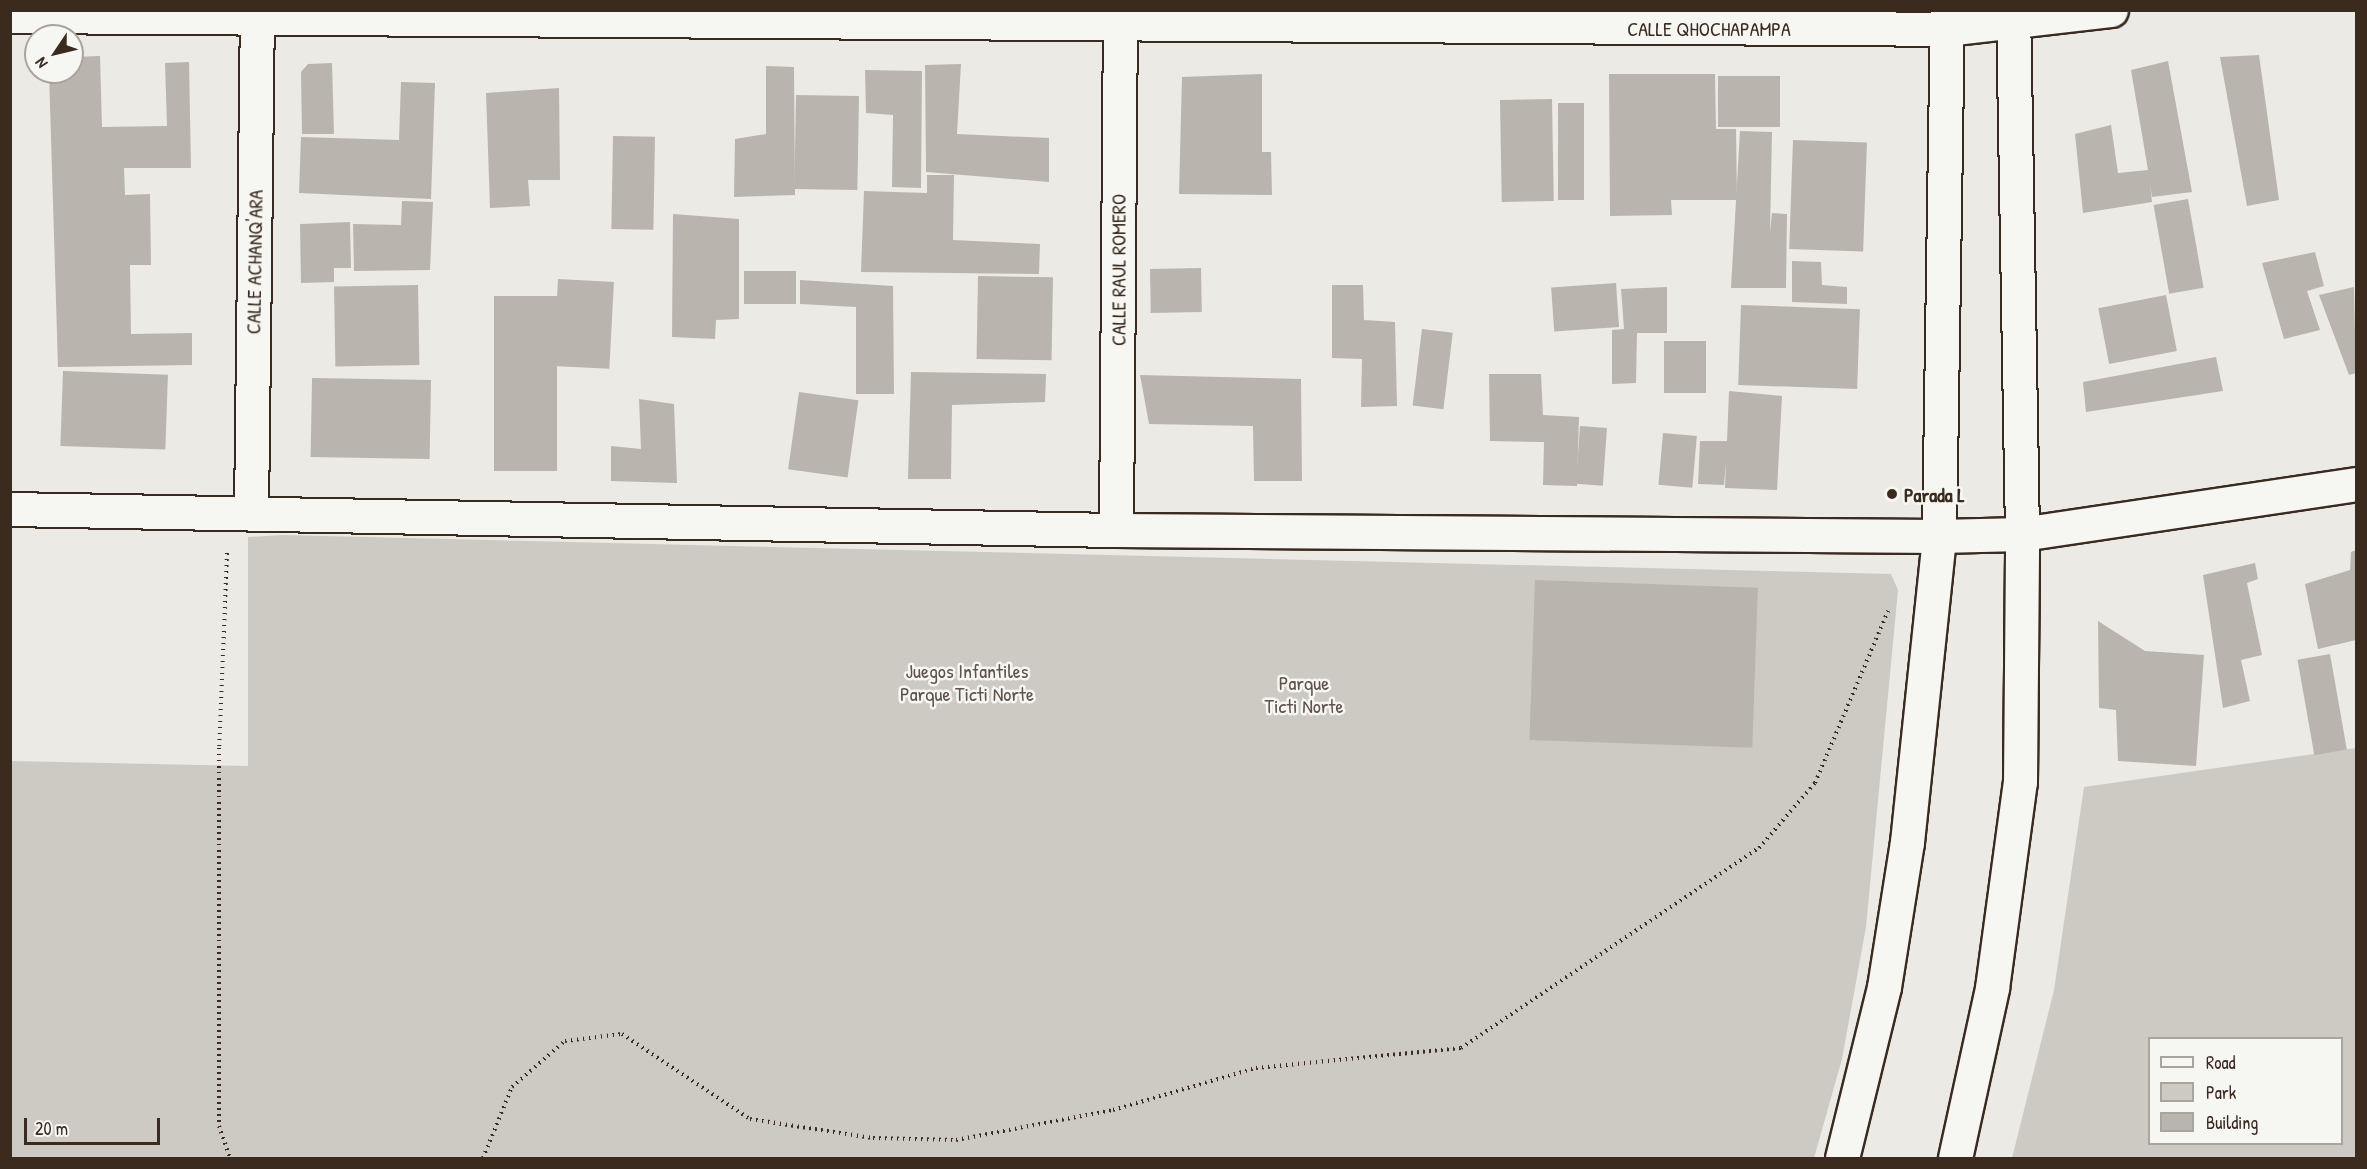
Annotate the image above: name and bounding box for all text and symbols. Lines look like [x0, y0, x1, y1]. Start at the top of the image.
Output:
street label: CALLE QHOCHAPAMPA [1627, 16, 1791, 40]
north arrow [24, 24, 84, 84]
text: N [29, 53, 52, 73]
street label: CALLE ACHANQ'ARA [241, 190, 267, 334]
street label: CALLE RAUL ROMERO [1106, 194, 1130, 346]
place label: Parada L [1904, 482, 1965, 506]
marker: Parada L [1885, 487, 1899, 501]
park label: Juegos Infantiles Parque Ticti Norte [900, 658, 1034, 705]
park label: Parque Ticti Norte [1265, 670, 1343, 717]
legend [2148, 1037, 2343, 1145]
text: Road [2206, 1050, 2236, 1075]
text: Park [2206, 1080, 2236, 1105]
scale bar [27, 1106, 164, 1144]
text: Building [2206, 1110, 2258, 1135]
text: 20 m [35, 1116, 68, 1141]

